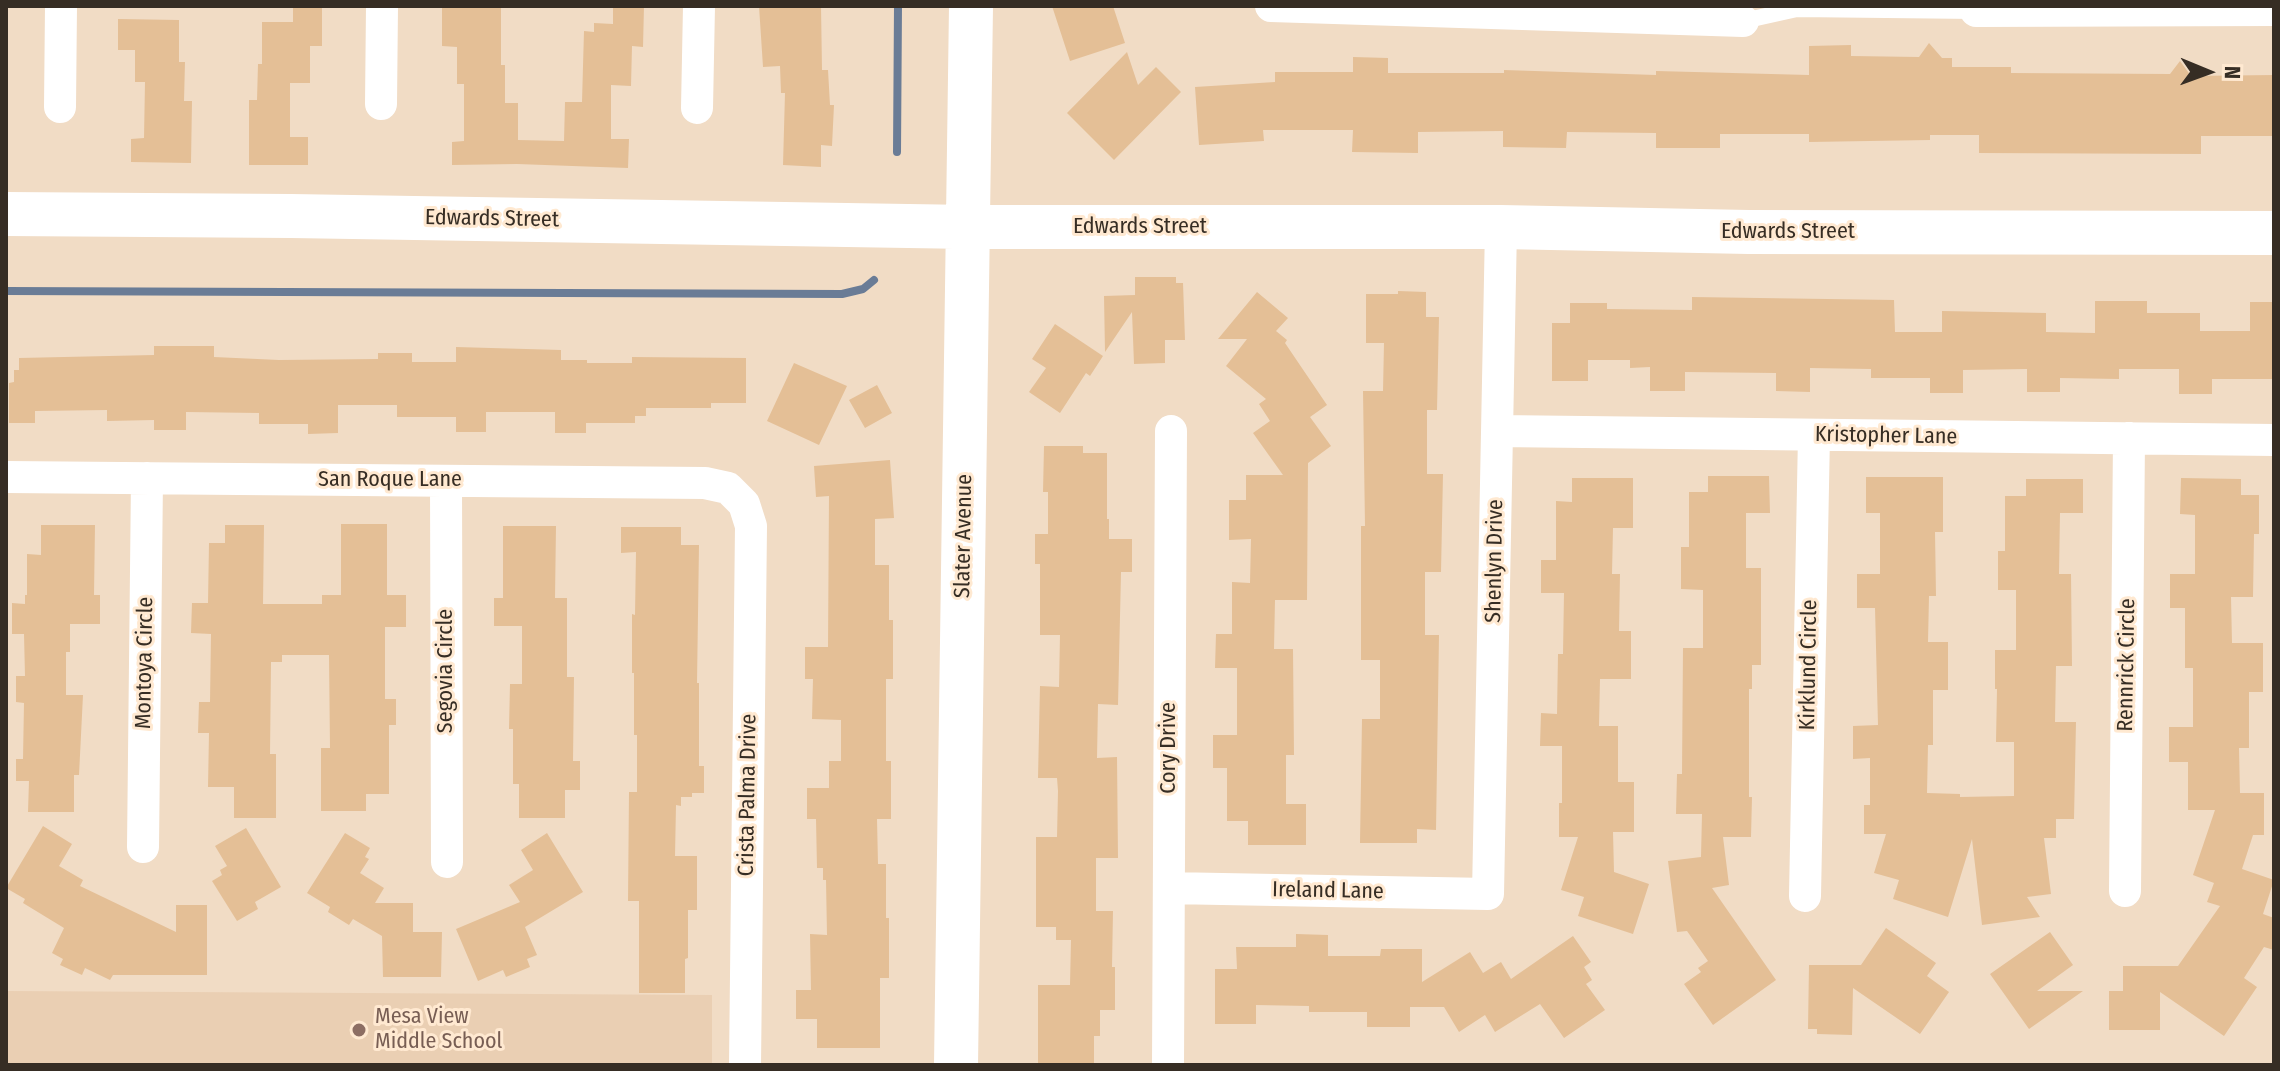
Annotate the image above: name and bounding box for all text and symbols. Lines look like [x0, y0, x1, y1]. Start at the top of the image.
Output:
north arrow [2168, 32, 2248, 112]
text: N [2219, 66, 2246, 79]
street label: Edwards Street [425, 205, 559, 233]
street label: Edwards Street [1073, 214, 1207, 240]
street label: Edwards Street [1721, 219, 1855, 245]
street label: Kristopher Lane [1815, 422, 1957, 450]
street label: San Roque Lane [318, 467, 462, 493]
street label: Slater Avenue [950, 474, 978, 598]
street label: Shenlyn Drive [1481, 499, 1509, 623]
street label: Montoya Circle [131, 597, 159, 729]
street label: Rennrick Circle [2113, 598, 2141, 732]
street label: Kirklund Circle [1795, 599, 1823, 731]
street label: Segovia Circle [433, 609, 459, 733]
street label: Cory Drive [1156, 702, 1182, 794]
street label: Crista Palma Drive [733, 713, 763, 877]
street label: Ireland Lane [1272, 877, 1384, 905]
place label: Mesa View Middle School [375, 1004, 502, 1056]
marker: Mesa View Middle School [350, 1021, 368, 1039]

